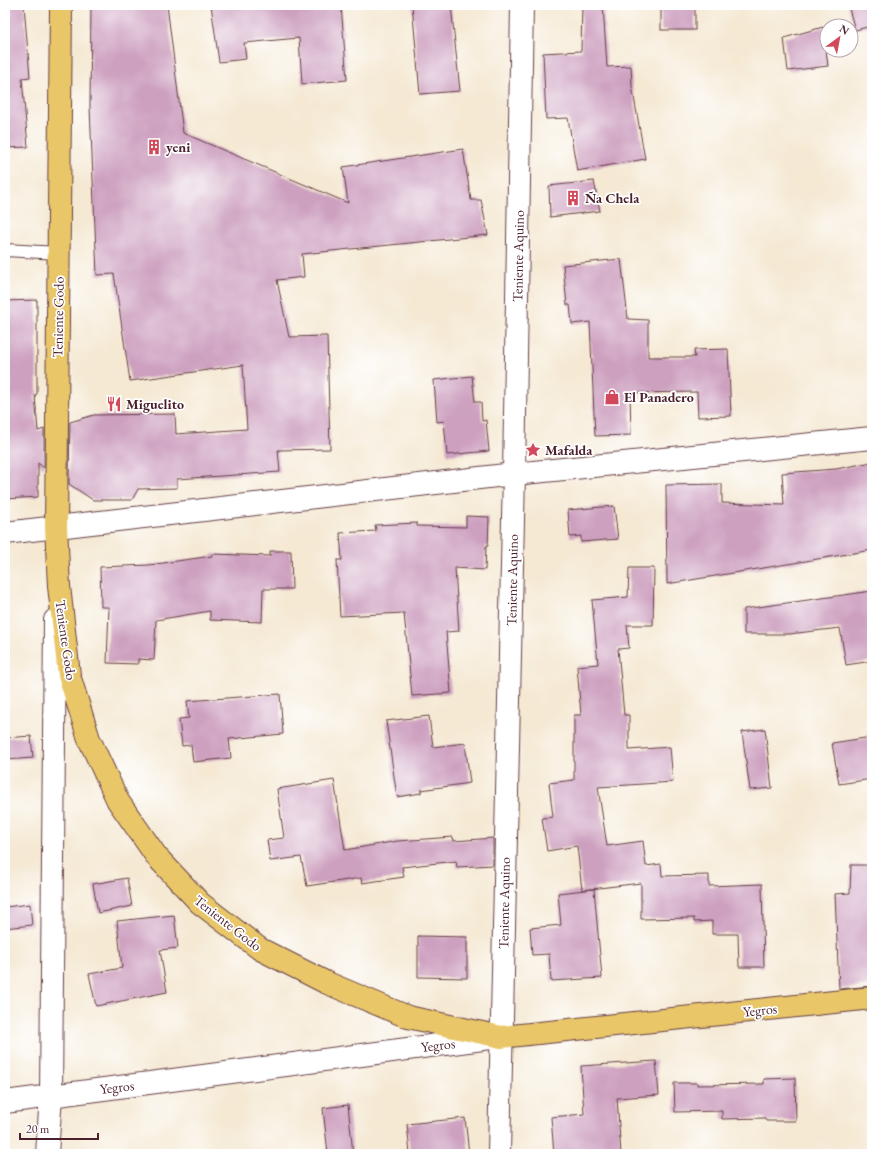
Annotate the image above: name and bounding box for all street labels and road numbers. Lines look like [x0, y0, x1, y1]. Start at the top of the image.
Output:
street label: Teniente Aquino [508, 210, 528, 302]
street label: Teniente Godo [48, 276, 68, 358]
street label: Teniente Aquino [502, 534, 522, 626]
street label: Teniente Godo [51, 599, 81, 681]
street label: Teniente Aquino [494, 857, 514, 949]
street label: Teniente Godo [191, 891, 265, 955]
street label: Yegros [742, 999, 779, 1021]
street label: Yegros [420, 1034, 457, 1056]
street label: Yegros [99, 1076, 136, 1098]

